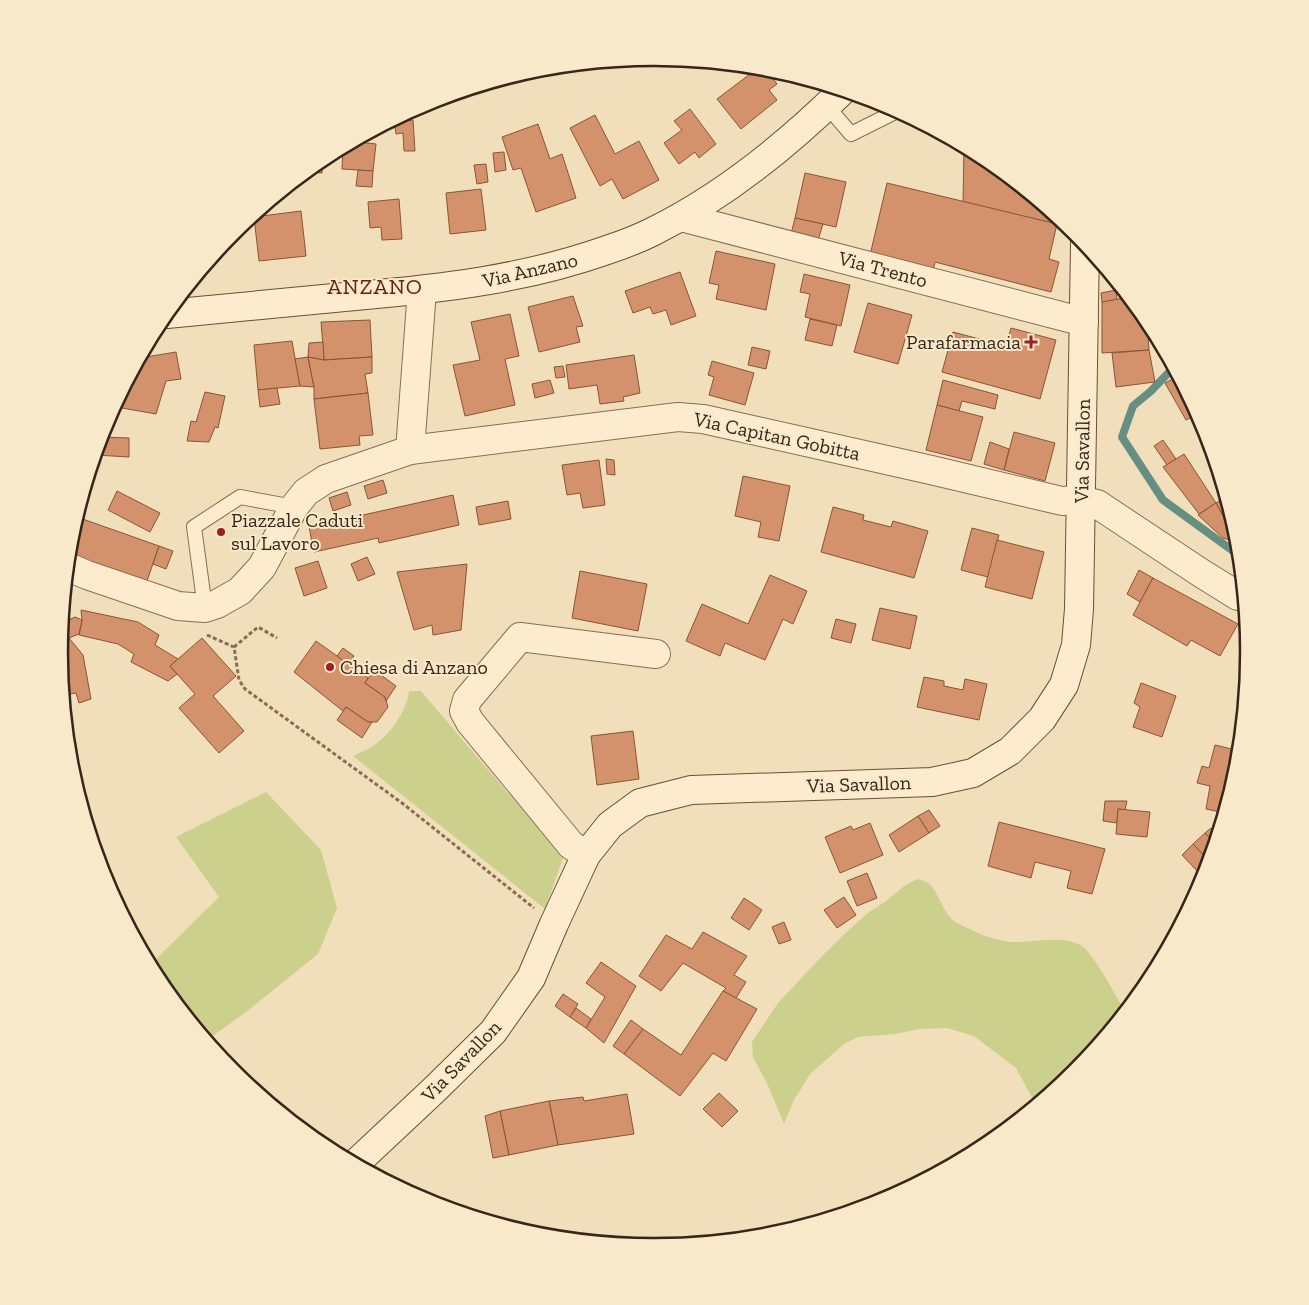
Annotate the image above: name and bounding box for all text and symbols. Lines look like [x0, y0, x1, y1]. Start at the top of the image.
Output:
street label: Via Trento [835, 245, 930, 292]
street label: Via Anzano [479, 247, 580, 293]
district label: ANZANO [327, 273, 423, 300]
place label: Parafarmacia [906, 330, 1021, 354]
marker: Parafarmacia [1025, 336, 1037, 348]
street label: Via Savallon [1069, 398, 1095, 504]
street label: Via Capitan Gobitta [691, 406, 863, 465]
place label: Piazzale Caduti sul Lavoro [231, 508, 363, 555]
marker: Piazzale Caduti sul Lavoro [215, 526, 227, 538]
place label: Chiesa di Anzano [340, 655, 488, 679]
marker: Chiesa di Anzano [324, 661, 336, 673]
street label: Via Savallon [805, 770, 912, 798]
street label: Via Savallon [415, 1015, 506, 1108]

